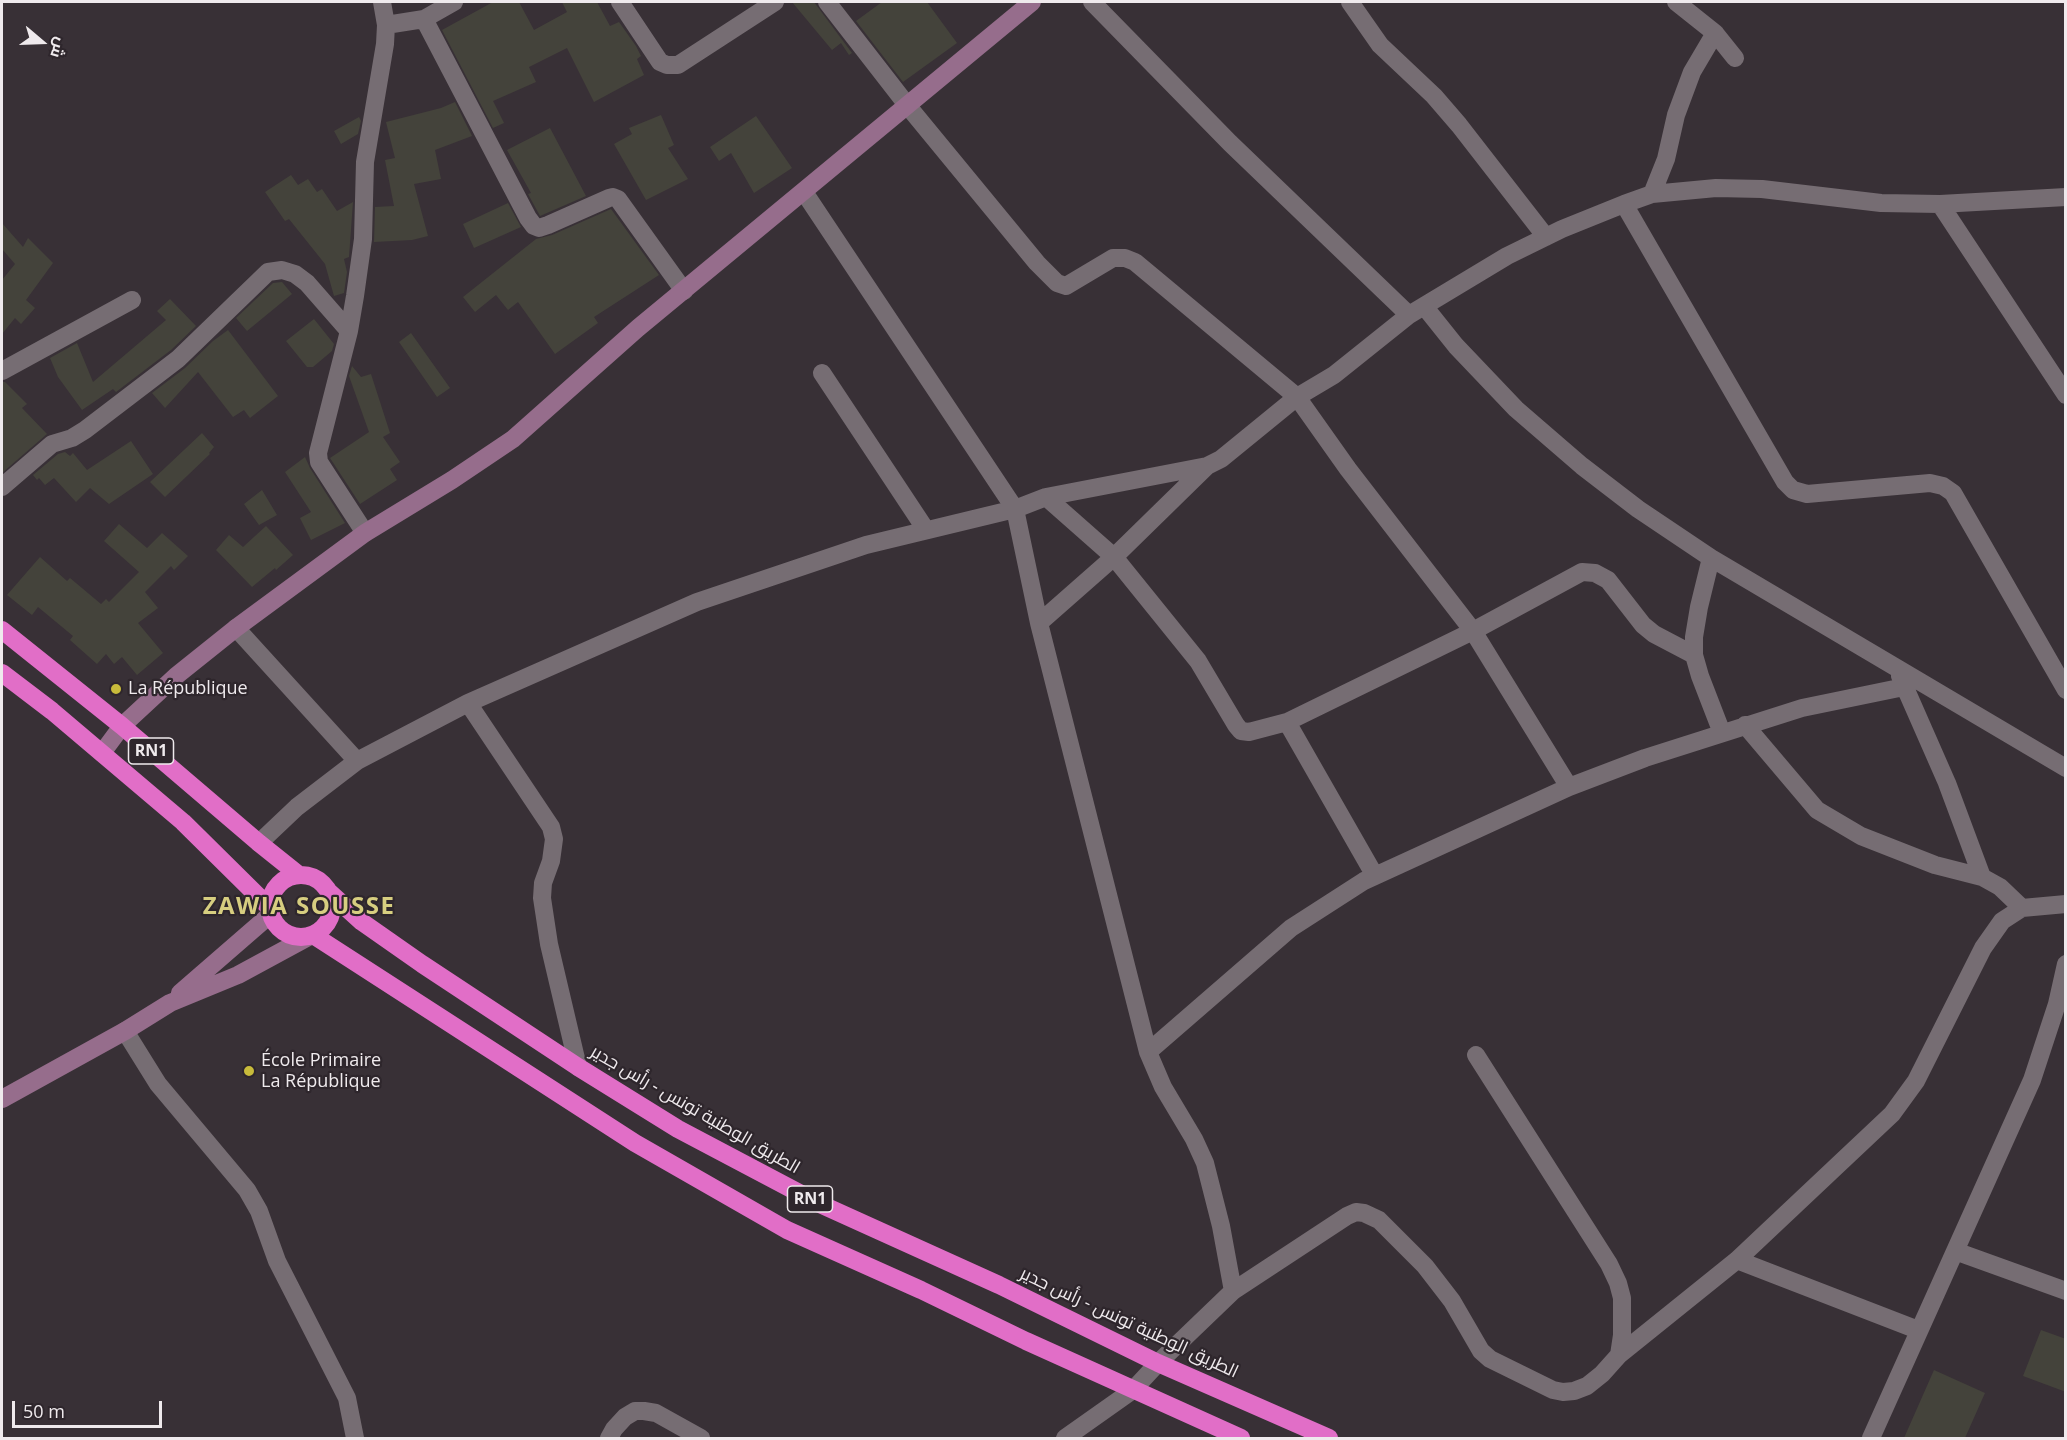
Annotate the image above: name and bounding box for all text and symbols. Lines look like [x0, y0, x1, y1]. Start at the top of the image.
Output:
north arrow [12, 12, 72, 72]
text: ش [45, 35, 73, 61]
place label: La République [128, 678, 248, 700]
marker: La République [109, 682, 123, 696]
road number: RN1 [128, 738, 174, 764]
district label: ZAWIA SOUSSE [203, 893, 395, 921]
street label: الطريق الوطنية تونس - رأس جدير [586, 1041, 804, 1179]
place label: École Primaire La République [261, 1050, 381, 1092]
marker: École Primaire La République [242, 1064, 256, 1078]
road number: RN1 [788, 1186, 832, 1212]
street label: الطريق الوطنية تونس - رأس جدير [1016, 1263, 1242, 1383]
scale bar [15, 1389, 165, 1427]
text: 50 m [23, 1399, 65, 1423]

